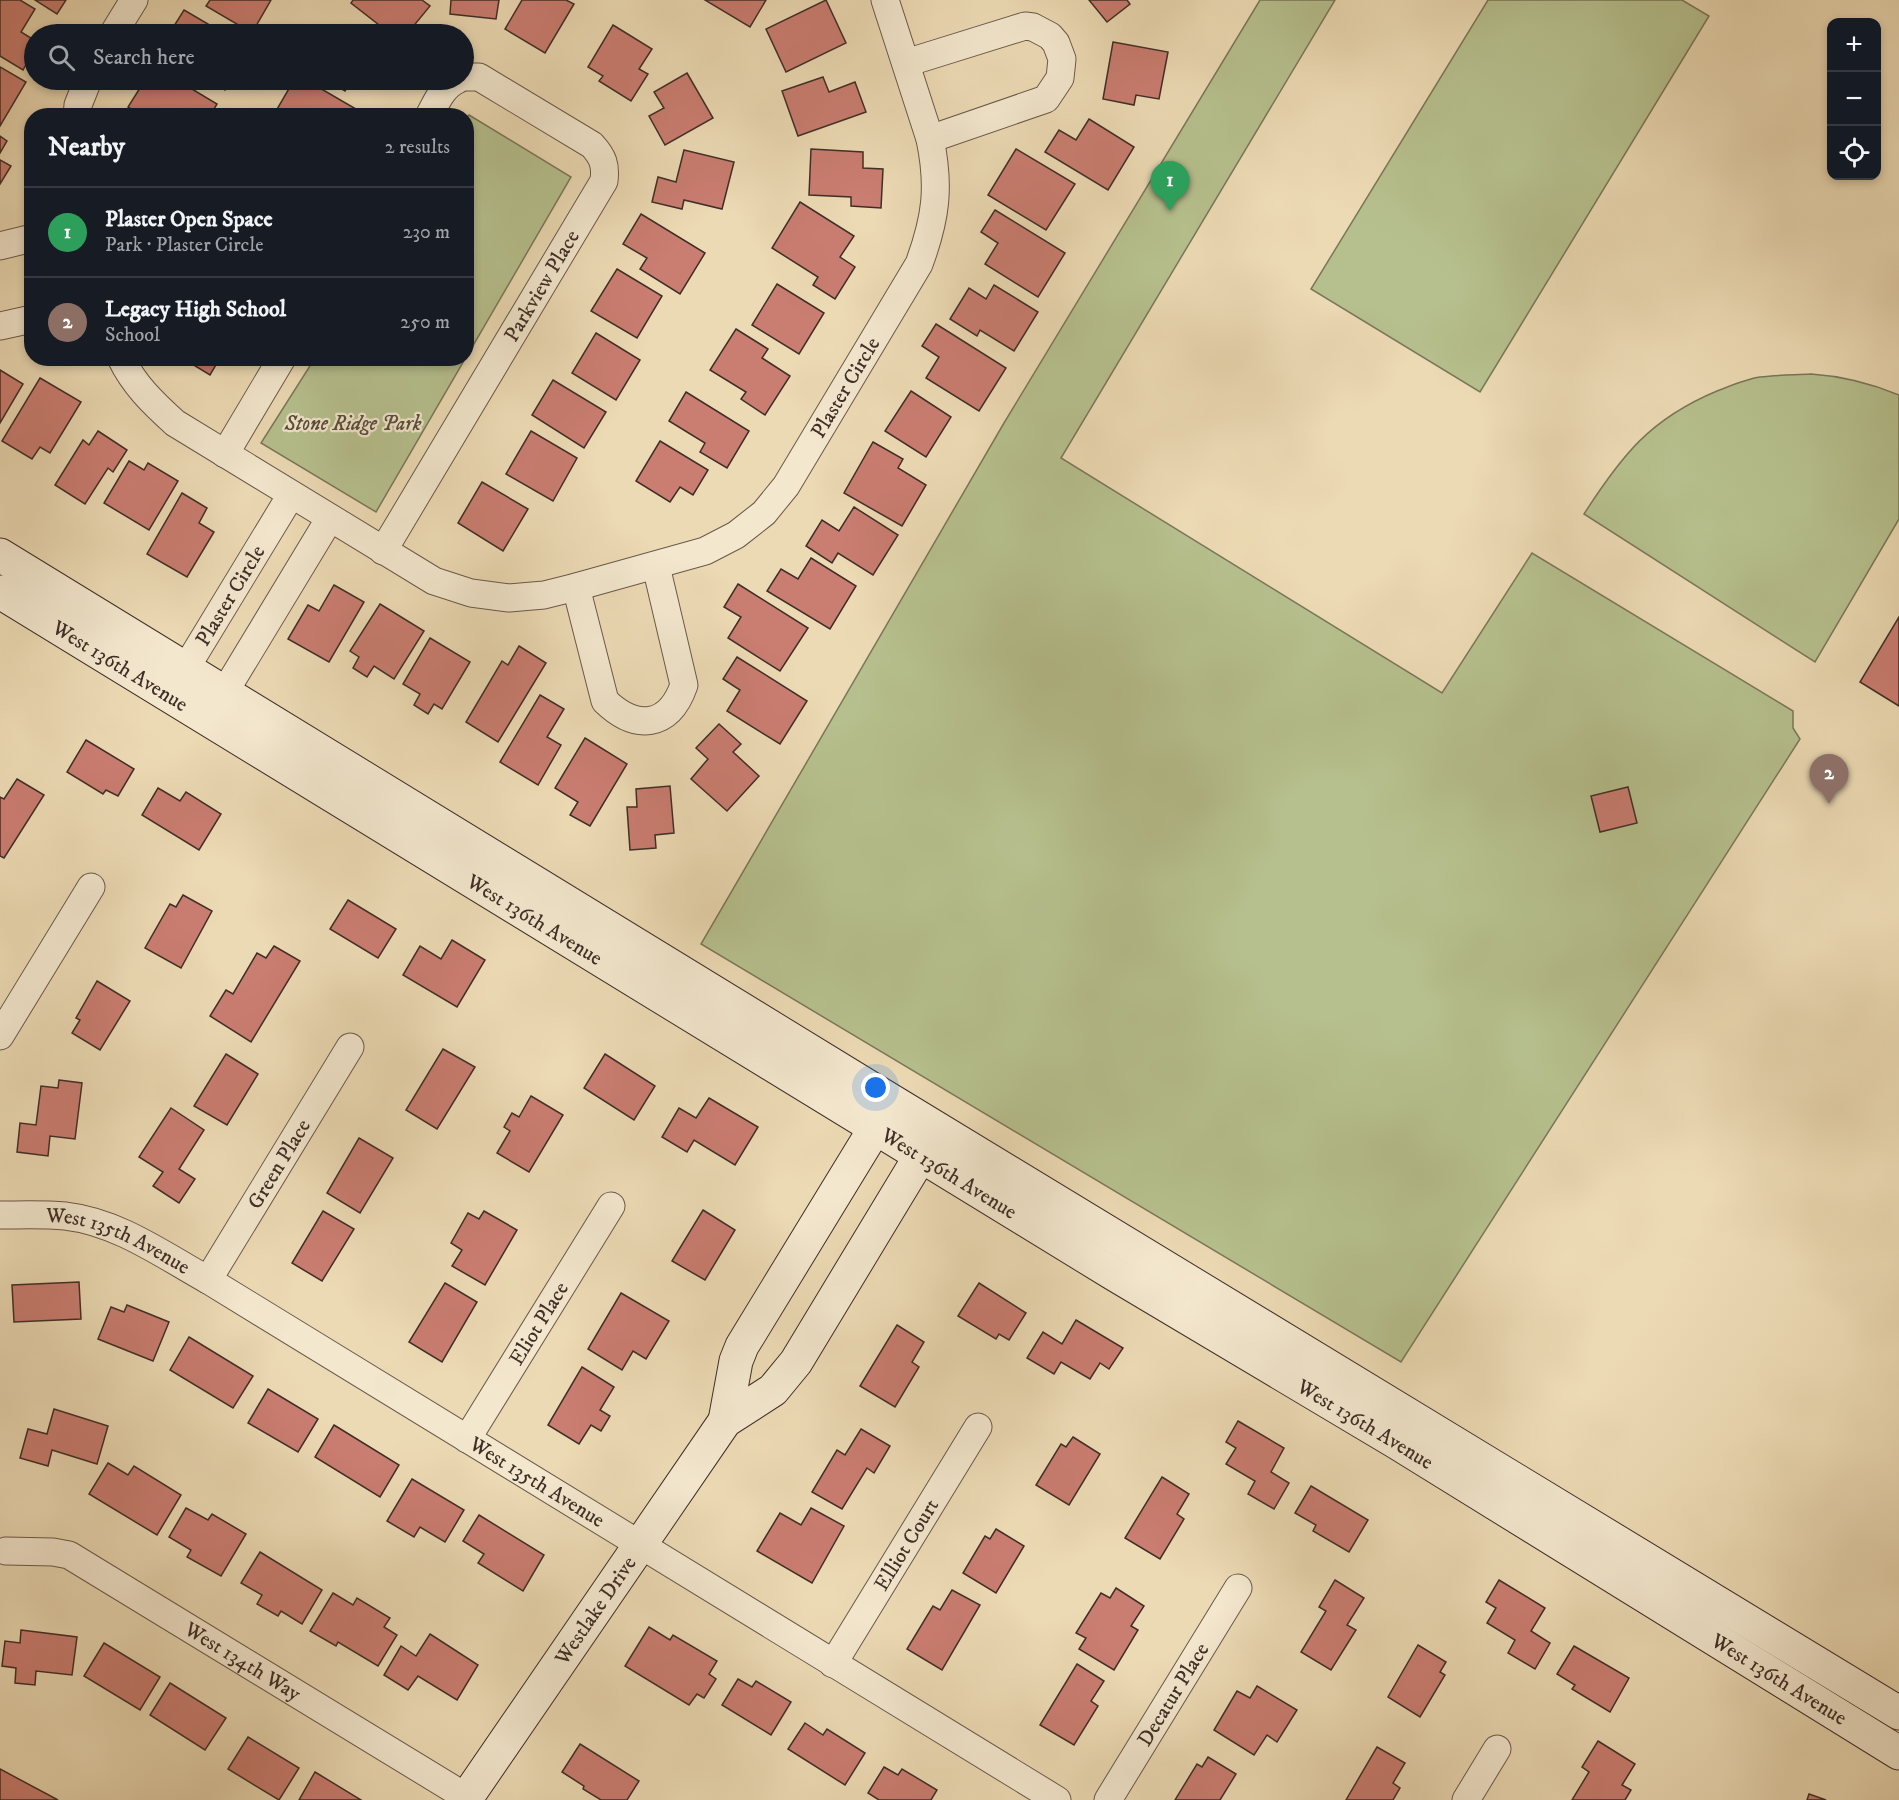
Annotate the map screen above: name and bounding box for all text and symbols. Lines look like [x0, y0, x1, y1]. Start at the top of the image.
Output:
map controls [1827, 18, 1881, 180]
button: + [1827, 18, 1881, 72]
search box [24, 24, 474, 90]
icon: search [45, 41, 78, 74]
text: Search here [93, 44, 195, 71]
button: − [1827, 72, 1881, 126]
button: locate [1827, 126, 1881, 180]
text: Nearby [48, 131, 125, 164]
text: 2 results [385, 135, 450, 160]
pin: 1 [1150, 162, 1190, 211]
text: Plaster Open Space [105, 206, 273, 233]
text: 1 [64, 220, 71, 245]
text: 230 m [403, 220, 450, 245]
street label: Parkview Place [499, 225, 586, 347]
text: Park · Plaster Circle [105, 233, 263, 258]
text: Legacy High School [105, 296, 286, 323]
text: 2 [63, 310, 72, 335]
text: 250 m [400, 310, 450, 335]
text: School [105, 323, 160, 348]
street label: Plaster Circle [806, 332, 886, 443]
park label: Stone Ridge Park [283, 411, 422, 437]
street label: Plaster Circle [190, 541, 272, 651]
street label: West 136th Avenue [46, 615, 193, 718]
pin: 2 [1810, 754, 1848, 804]
street label: West 136th Avenue [461, 868, 607, 972]
your location [861, 1073, 890, 1102]
street label: Green Place [242, 1114, 317, 1214]
street label: West 136th Avenue [875, 1122, 1022, 1226]
street label: West 135th Avenue [44, 1203, 195, 1281]
street label: Eliot Place [504, 1277, 575, 1370]
street label: West 136th Avenue [1291, 1373, 1438, 1476]
street label: West 135th Avenue [463, 1431, 609, 1534]
street label: Elliot Court [869, 1494, 945, 1596]
street label: Westlake Drive [549, 1551, 643, 1671]
street label: West 134th Way [178, 1616, 306, 1708]
street label: West 136th Avenue [1705, 1628, 1852, 1732]
street label: Decatur Place [1132, 1638, 1215, 1751]

